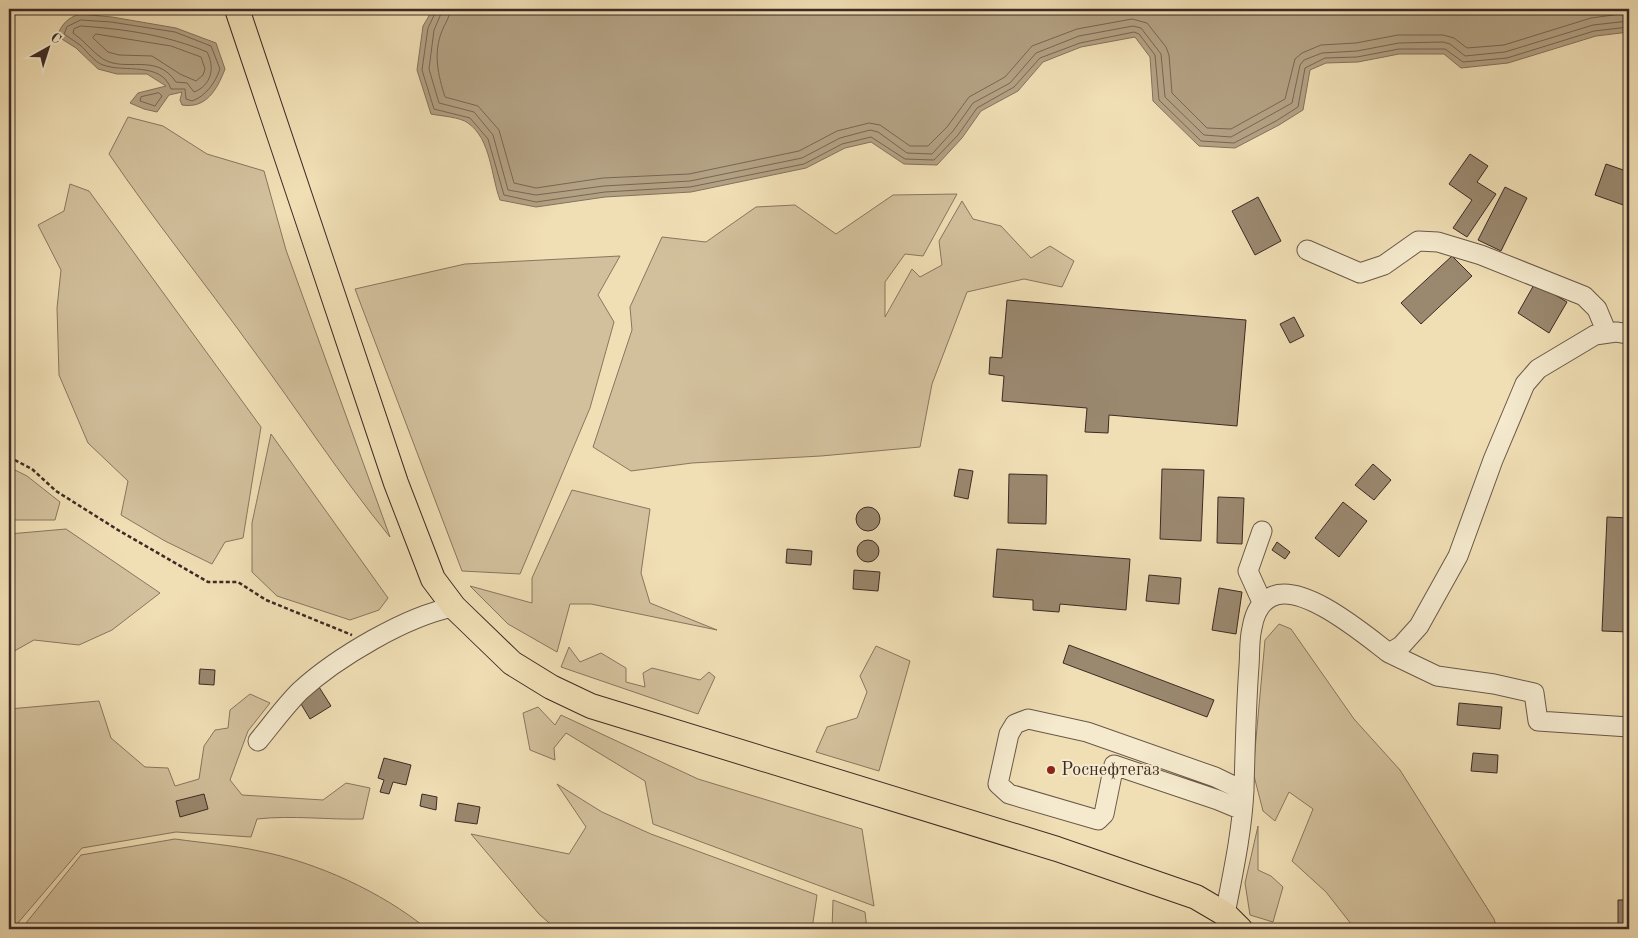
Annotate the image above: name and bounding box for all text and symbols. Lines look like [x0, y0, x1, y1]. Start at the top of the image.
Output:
north arrow [22, 22, 72, 72]
text: С [48, 30, 64, 47]
place label: Роснефтегаз [1061, 761, 1160, 780]
marker: Роснефтегаз [1045, 764, 1057, 776]

